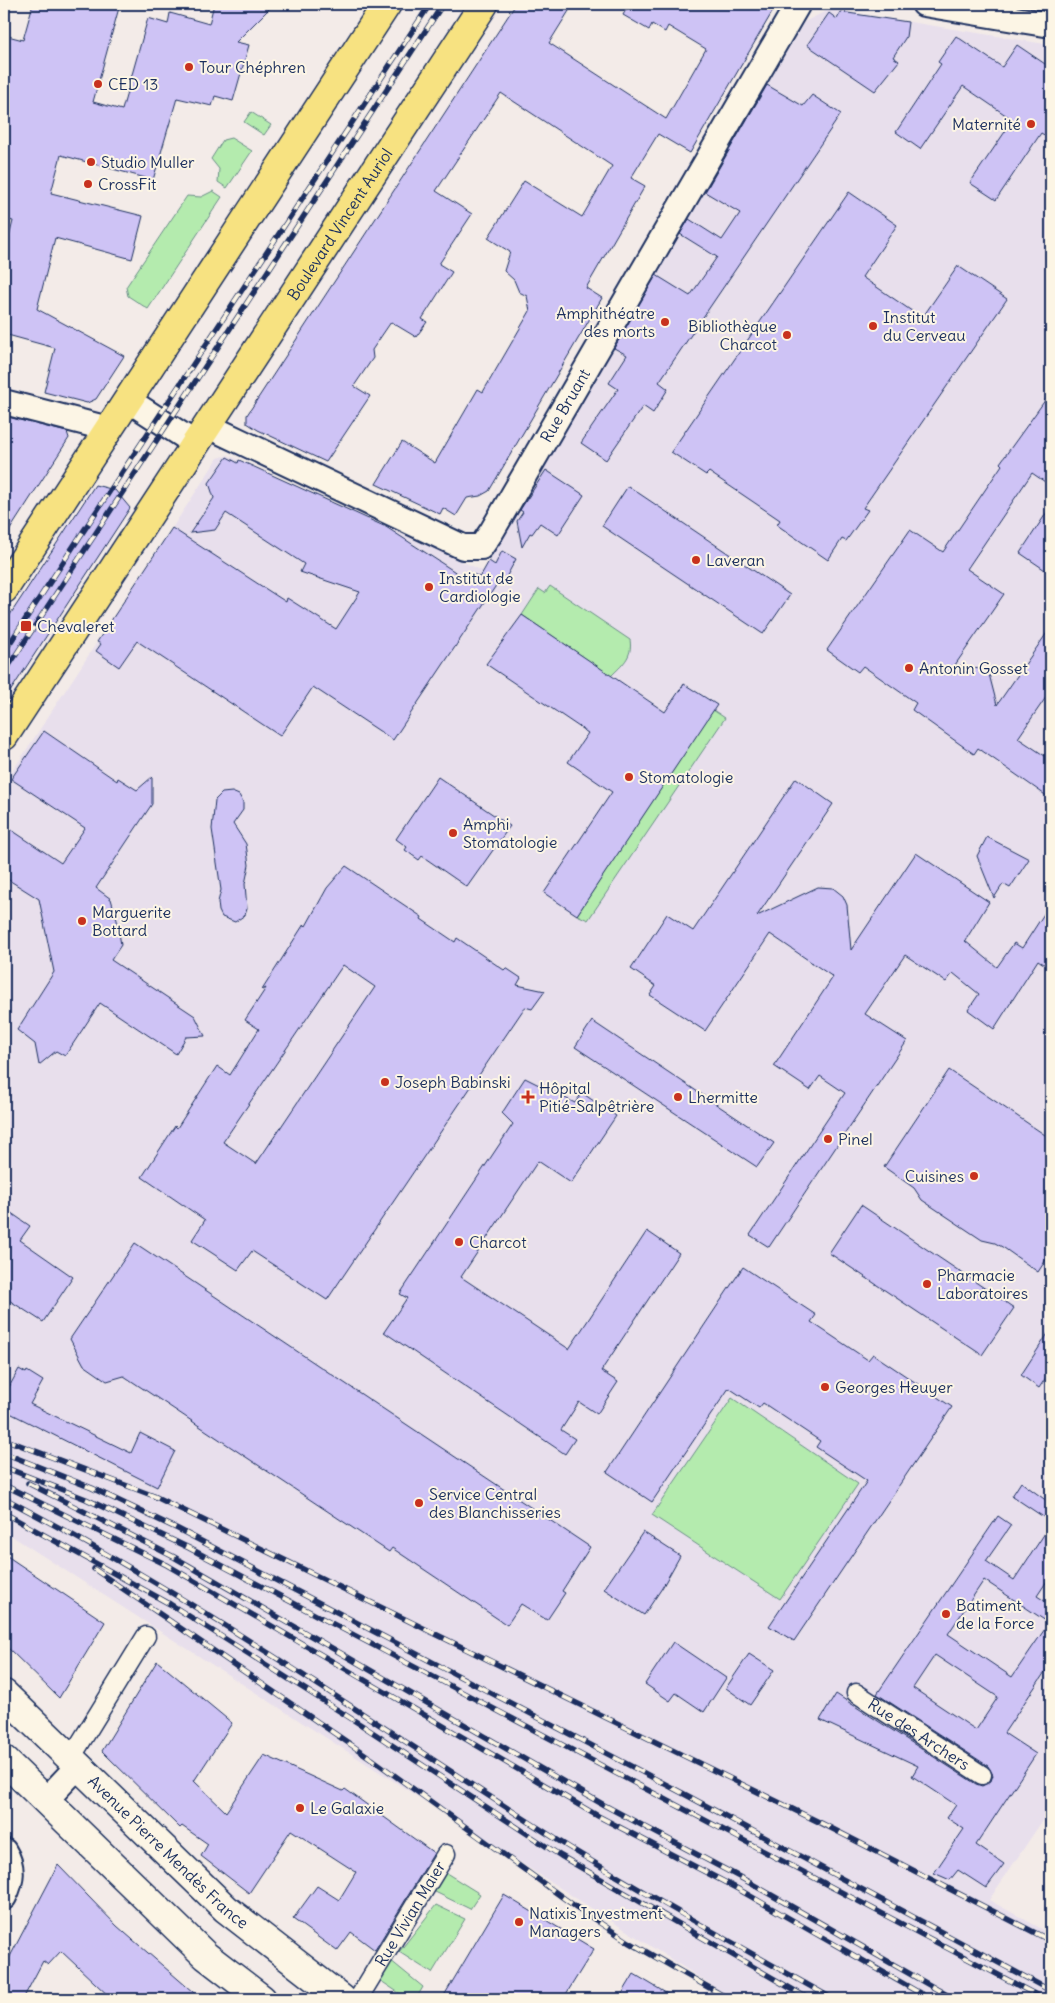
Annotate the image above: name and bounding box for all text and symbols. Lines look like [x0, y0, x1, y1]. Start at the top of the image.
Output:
place label: Tour Chéphren [199, 57, 306, 77]
marker: Tour Chéphren [183, 61, 195, 73]
place label: CED 13 [108, 74, 158, 94]
marker: CED 13 [92, 78, 104, 90]
place label: Maternité [952, 114, 1021, 134]
marker: Maternité [1025, 118, 1037, 130]
street label: Boulevard Vincent Auriol [283, 144, 397, 304]
place label: Studio Muller [101, 152, 195, 172]
marker: Studio Muller [85, 156, 97, 168]
place label: CrossFit [98, 174, 157, 194]
marker: CrossFit [82, 178, 94, 190]
place label: Amphithéatre des morts [556, 303, 655, 341]
place label: Institut du Cerveau [883, 307, 966, 345]
marker: Amphithéatre des morts [659, 316, 671, 328]
place label: Bibliothèque Charcot [688, 316, 778, 354]
marker: Institut du Cerveau [867, 320, 879, 332]
marker: Bibliothèque Charcot [781, 329, 793, 341]
street label: Rue Bruant [536, 364, 594, 446]
place label: Laveran [706, 550, 765, 570]
marker: Laveran [690, 554, 702, 566]
place label: Institut de Cardiologie [439, 568, 521, 606]
marker: Institut de Cardiologie [423, 581, 435, 593]
place label: Chevaleret [37, 616, 115, 636]
marker: Chevaleret [19, 619, 33, 633]
place label: Antonin Gosset [919, 658, 1028, 678]
marker: Antonin Gosset [903, 662, 915, 674]
place label: Stomatologie [639, 767, 733, 787]
marker: Stomatologie [623, 771, 635, 783]
place label: Amphi Stomatologie [463, 814, 557, 852]
marker: Amphi Stomatologie [447, 827, 459, 839]
place label: Marguerite Bottard [92, 902, 171, 940]
marker: Marguerite Bottard [76, 915, 88, 927]
place label: Joseph Babinski [395, 1072, 510, 1092]
marker: Joseph Babinski [379, 1076, 391, 1088]
place label: Hôpital Pitié-Salpêtrière [539, 1078, 654, 1116]
place label: Lhermitte [688, 1087, 758, 1107]
marker: Hôpital Pitié-Salpêtrière [521, 1090, 535, 1104]
marker: Lhermitte [672, 1091, 684, 1103]
place label: Pinel [838, 1129, 873, 1149]
marker: Pinel [822, 1133, 834, 1145]
place label: Cuisines [905, 1166, 964, 1186]
marker: Cuisines [968, 1170, 980, 1182]
place label: Charcot [469, 1232, 527, 1252]
marker: Charcot [453, 1236, 465, 1248]
place label: Pharmacie Laboratoires [937, 1265, 1028, 1303]
marker: Pharmacie Laboratoires [921, 1278, 933, 1290]
place label: Georges Heuyer [835, 1377, 953, 1397]
marker: Georges Heuyer [819, 1381, 831, 1393]
place label: Service Central des Blanchisseries [429, 1484, 561, 1522]
marker: Service Central des Blanchisseries [413, 1497, 425, 1509]
place label: Batiment de la Force [956, 1595, 1035, 1633]
marker: Batiment de la Force [940, 1608, 952, 1620]
street label: Rue des Archers [864, 1694, 973, 1774]
street label: Avenue Pierre Mendès France [84, 1771, 253, 1933]
place label: Le Galaxie [310, 1798, 384, 1818]
marker: Le Galaxie [294, 1802, 306, 1814]
street label: Rue Vivian Maier [370, 1857, 450, 1970]
place label: Natixis Investment Managers [529, 1903, 663, 1941]
marker: Natixis Investment Managers [513, 1916, 525, 1928]

